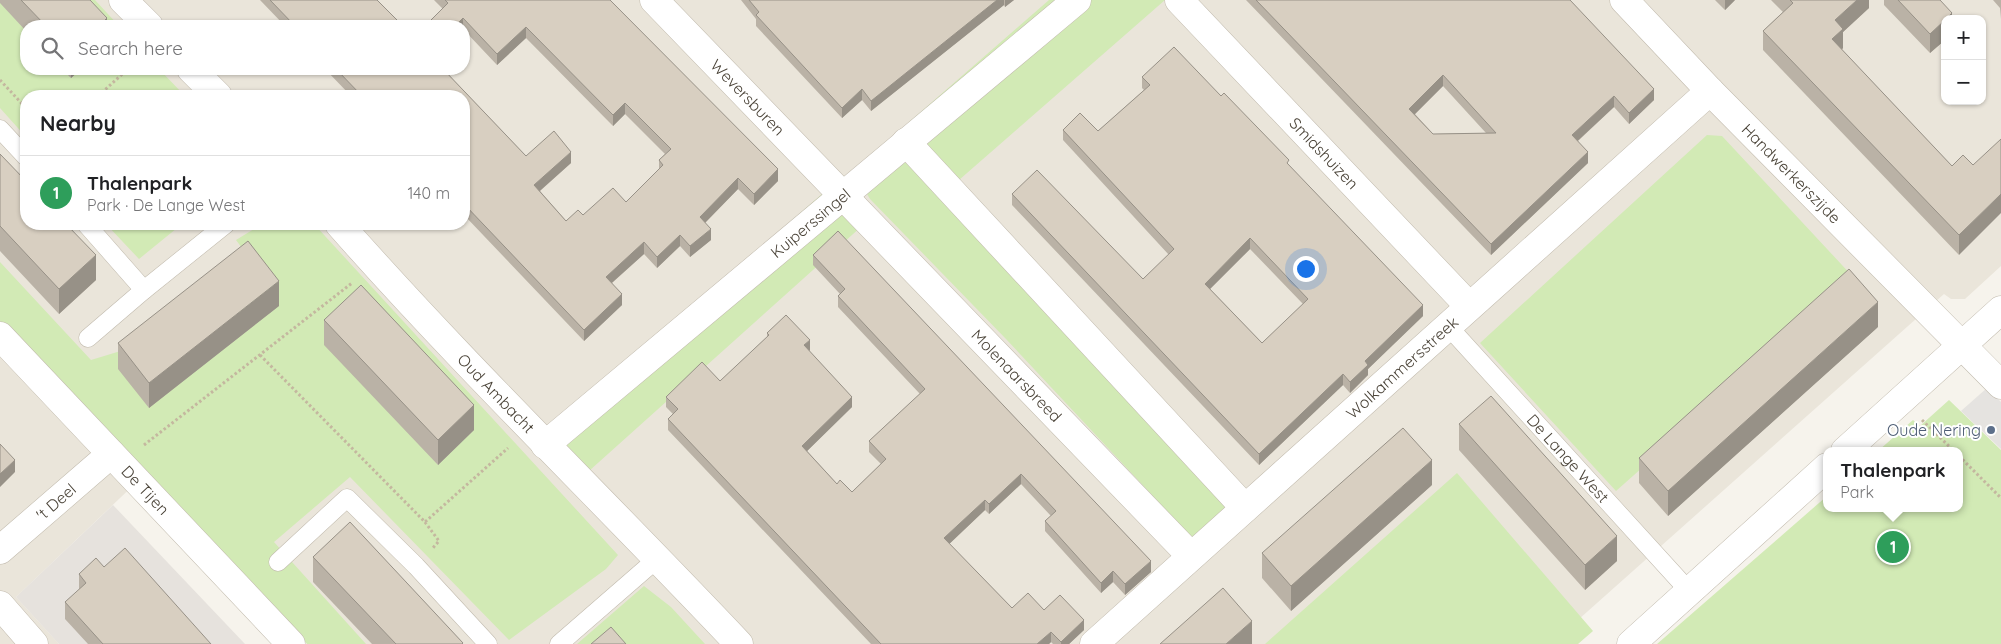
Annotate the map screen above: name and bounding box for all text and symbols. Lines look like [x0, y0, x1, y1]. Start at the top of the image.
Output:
map controls [1941, 15, 1986, 105]
button: + [1941, 15, 1986, 60]
search box [20, 20, 470, 75]
icon: search [38, 34, 66, 62]
text: Search here [78, 36, 183, 60]
street label: Weversburen [706, 55, 789, 139]
button: − [1941, 60, 1986, 105]
text: Nearby [40, 110, 116, 136]
street label: Smidshuizen [1285, 113, 1363, 193]
street label: Handwerkerszijde [1738, 119, 1845, 227]
text: Thalenpark [87, 171, 192, 195]
text: 1 [53, 183, 59, 203]
text: 140 m [407, 183, 450, 203]
street label: Kuiperssingel [766, 184, 854, 262]
text: Park · De Lange West [87, 195, 245, 215]
your location [1293, 256, 1319, 282]
street label: Wolkammersstreek [1342, 312, 1462, 423]
street label: Molenaarsbreed [967, 325, 1066, 426]
street label: Oud Ambacht [453, 349, 539, 437]
street label: De Lange West [1523, 410, 1613, 507]
place label: Oude Nering [1887, 420, 1981, 440]
marker: Oude Nering [1985, 424, 1997, 436]
popup [1823, 447, 1963, 512]
text: Thalenpark [1840, 458, 1946, 482]
street label: De Tijen [117, 461, 174, 519]
street label: 't Deel [32, 479, 80, 524]
text: Park [1840, 482, 1874, 502]
pin: 1 [1877, 528, 1909, 566]

